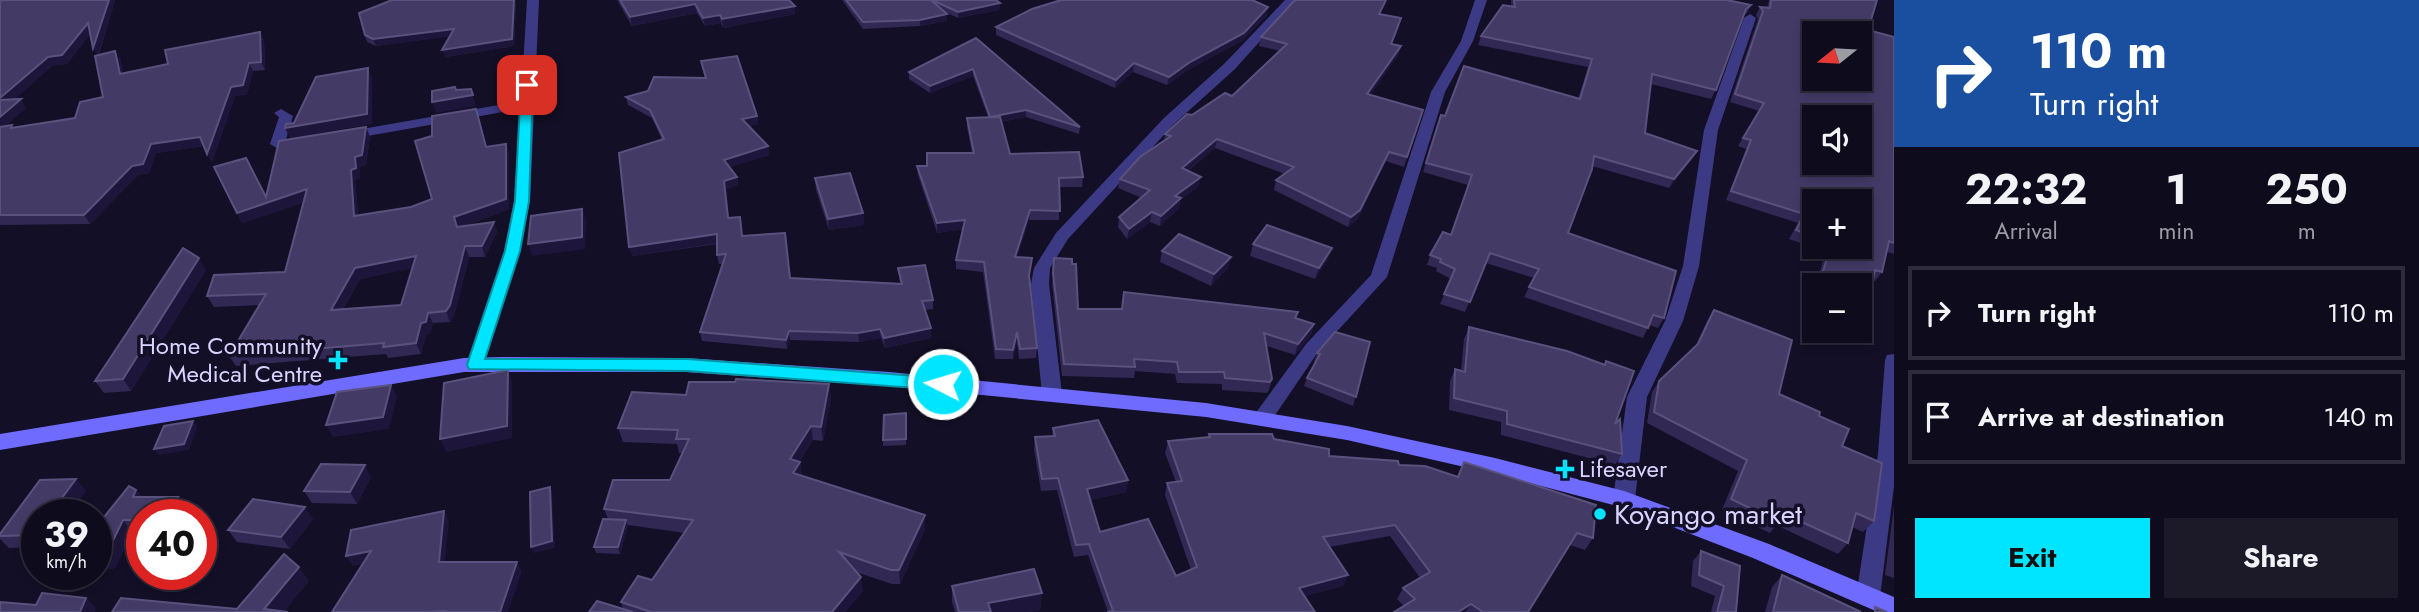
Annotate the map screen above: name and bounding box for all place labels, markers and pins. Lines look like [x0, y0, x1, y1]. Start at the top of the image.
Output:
pin [497, 55, 557, 115]
place label: Home Community Medical Centre [139, 328, 322, 391]
marker: Home Community Medical Centre [328, 350, 348, 370]
place label: Lifesaver [1579, 451, 1668, 486]
marker: Lifesaver [1557, 461, 1573, 477]
place label: Koyango market [1614, 494, 1802, 535]
marker: Koyango market [1592, 506, 1608, 522]

